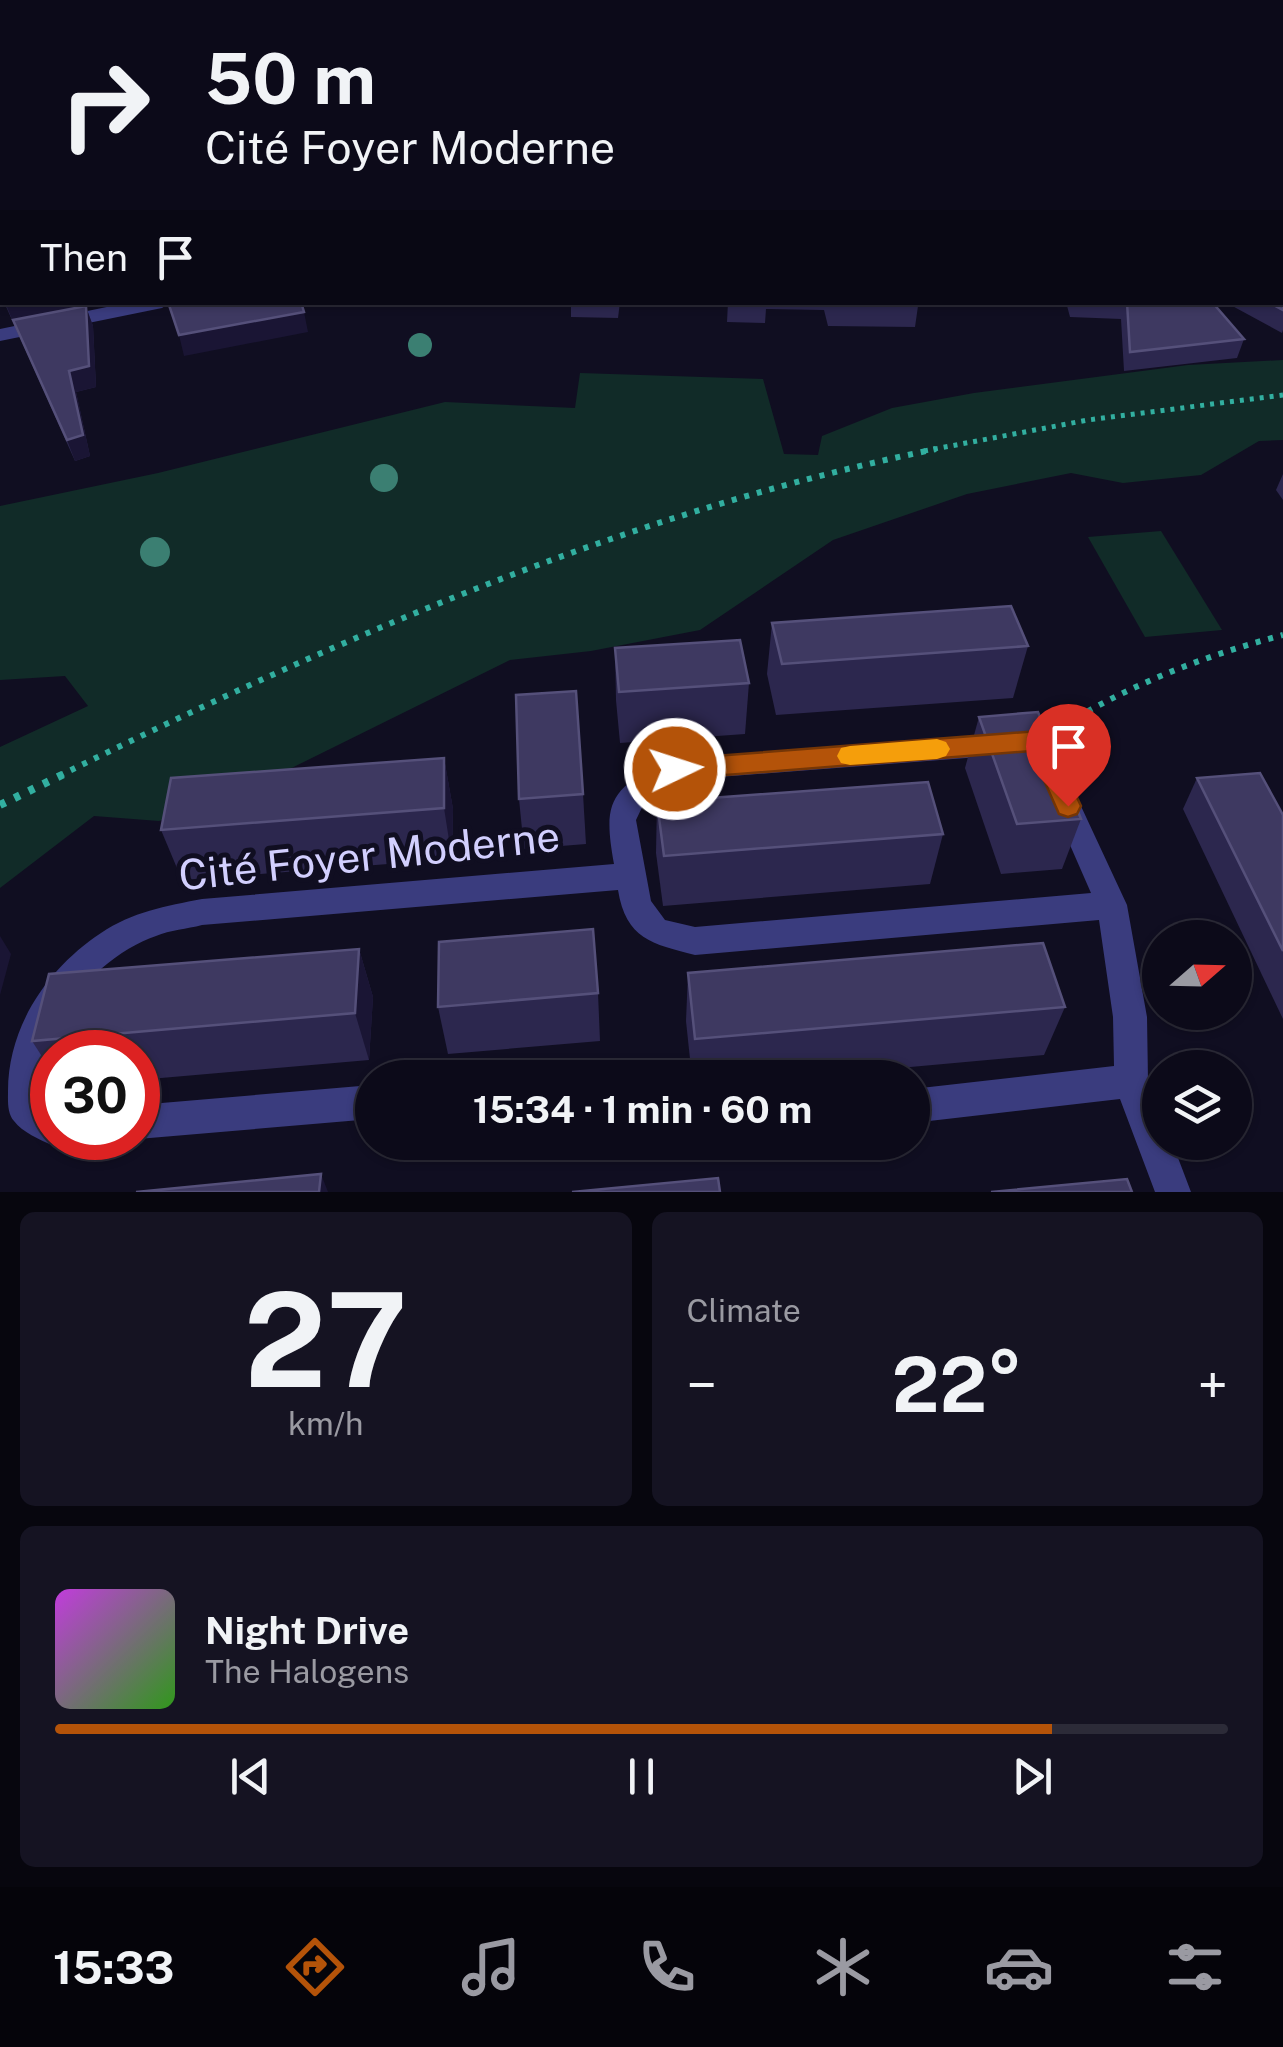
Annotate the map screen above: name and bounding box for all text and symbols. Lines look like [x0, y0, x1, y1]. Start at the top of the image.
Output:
text: 50 m [205, 37, 376, 120]
icon: right [40, 40, 170, 170]
text: Cité Foyer Moderne [205, 121, 615, 174]
icon: arrive [148, 230, 203, 285]
text: Then [40, 235, 128, 280]
pin [1026, 704, 1111, 807]
position arrow [623, 717, 727, 821]
icon: arrive [1041, 719, 1096, 774]
street label: Cité Foyer Moderne [176, 811, 562, 899]
north arrow [1142, 920, 1252, 1030]
map controls [1142, 920, 1252, 1160]
speed limit sign: 30 [30, 1030, 160, 1160]
button: layers [1142, 1050, 1252, 1160]
text: 15:34 · 1 min · 60 m [473, 1087, 812, 1132]
text: 27 [244, 1264, 408, 1416]
text: Climate [687, 1292, 801, 1329]
text: 22° [892, 1341, 1023, 1429]
text: − [687, 1353, 717, 1417]
text: + [1198, 1353, 1228, 1417]
text: km/h [288, 1405, 363, 1442]
text: Night Drive [205, 1608, 409, 1653]
text: The Halogens [205, 1653, 409, 1690]
icon: previous [223, 1749, 278, 1804]
icon: pause [614, 1749, 669, 1804]
icon: next [1005, 1749, 1060, 1804]
icon: directions [280, 1932, 350, 2002]
icon: music [456, 1932, 526, 2002]
icon: phone [632, 1932, 702, 2002]
icon: climate [808, 1932, 878, 2002]
icon: car [984, 1932, 1054, 2002]
icon: filters [1160, 1932, 1230, 2002]
text: 15:33 [53, 1941, 174, 1994]

